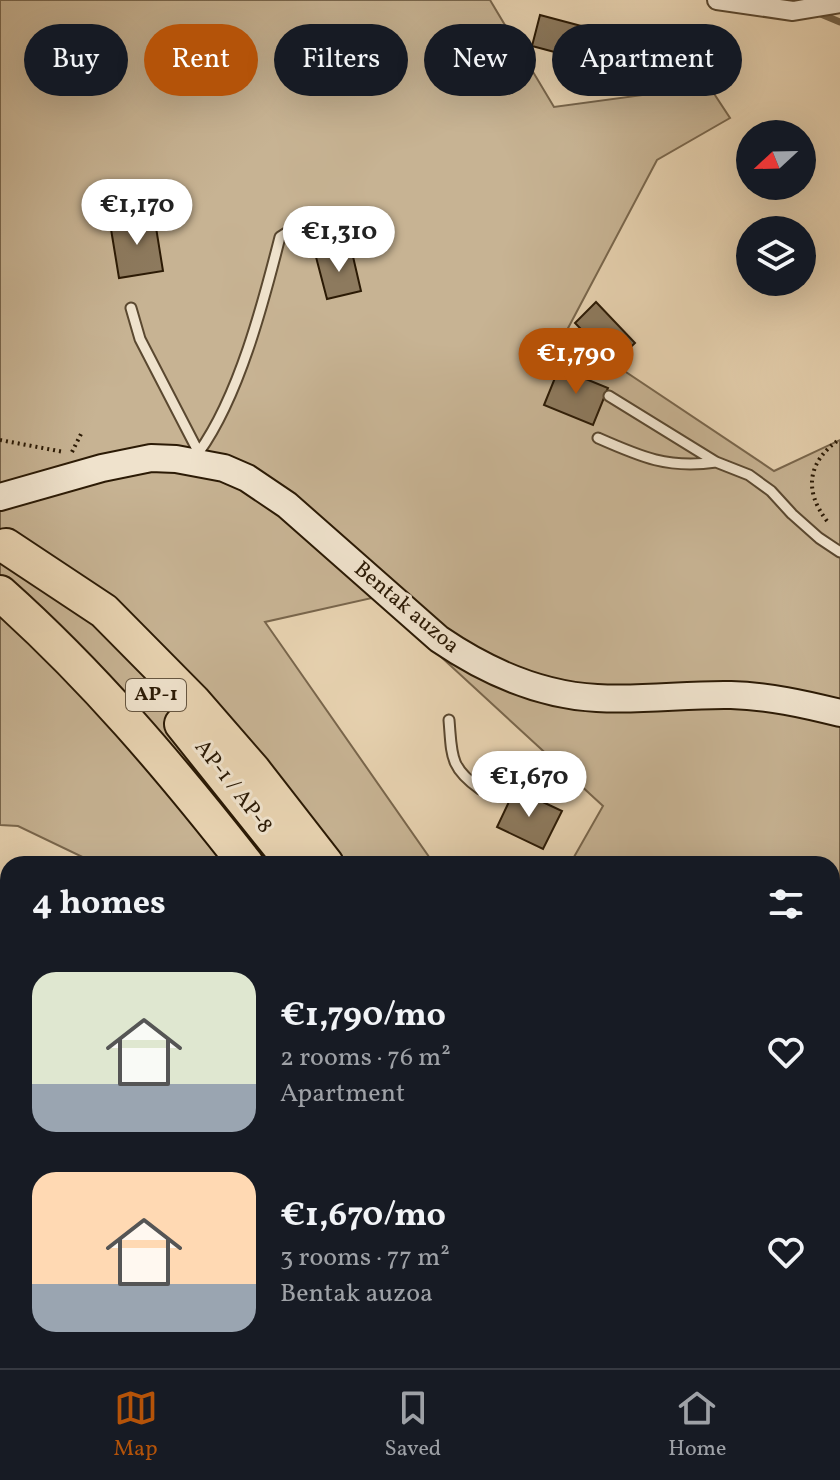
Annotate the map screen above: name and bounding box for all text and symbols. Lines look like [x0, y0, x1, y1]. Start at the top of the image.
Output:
chip: Buy [24, 24, 128, 96]
chip: Rent [144, 24, 258, 96]
chip: Filters [274, 24, 408, 96]
chip: New [424, 24, 536, 96]
chip: Apartment [552, 24, 742, 96]
north arrow [736, 120, 816, 200]
map controls [736, 120, 816, 296]
pin: €1,170 [72, 179, 202, 247]
text: €1,170 [99, 187, 175, 223]
pin: €1,310 [274, 206, 404, 274]
text: €1,310 [301, 214, 377, 250]
button: layers [736, 216, 816, 296]
pin: €1,790 [511, 328, 641, 396]
text: €1,790 [537, 336, 615, 372]
street label: Bentak auzoa [346, 555, 466, 661]
road number: AP-1 [126, 679, 186, 711]
street label: AP-1 / AP-8 [186, 734, 280, 840]
pin: €1,670 [464, 751, 594, 819]
text: €1,670 [490, 759, 568, 795]
text: 4 homes [32, 881, 166, 928]
icon: filters [764, 882, 808, 926]
text: €1,790/mo [280, 993, 446, 1040]
icon: home [96, 1004, 192, 1100]
icon: heart [764, 1030, 808, 1074]
text: 2 rooms · 76 m² [280, 1040, 451, 1076]
text: Apartment [280, 1076, 405, 1112]
text: €1,670/mo [280, 1193, 446, 1240]
icon: home [96, 1204, 192, 1300]
icon: heart [764, 1230, 808, 1274]
text: 3 rooms · 77 m² [280, 1240, 450, 1276]
text: Bentak auzoa [280, 1276, 433, 1312]
tab: Map [114, 1386, 158, 1465]
tab: Saved [385, 1386, 441, 1465]
tab: Home [668, 1386, 726, 1465]

